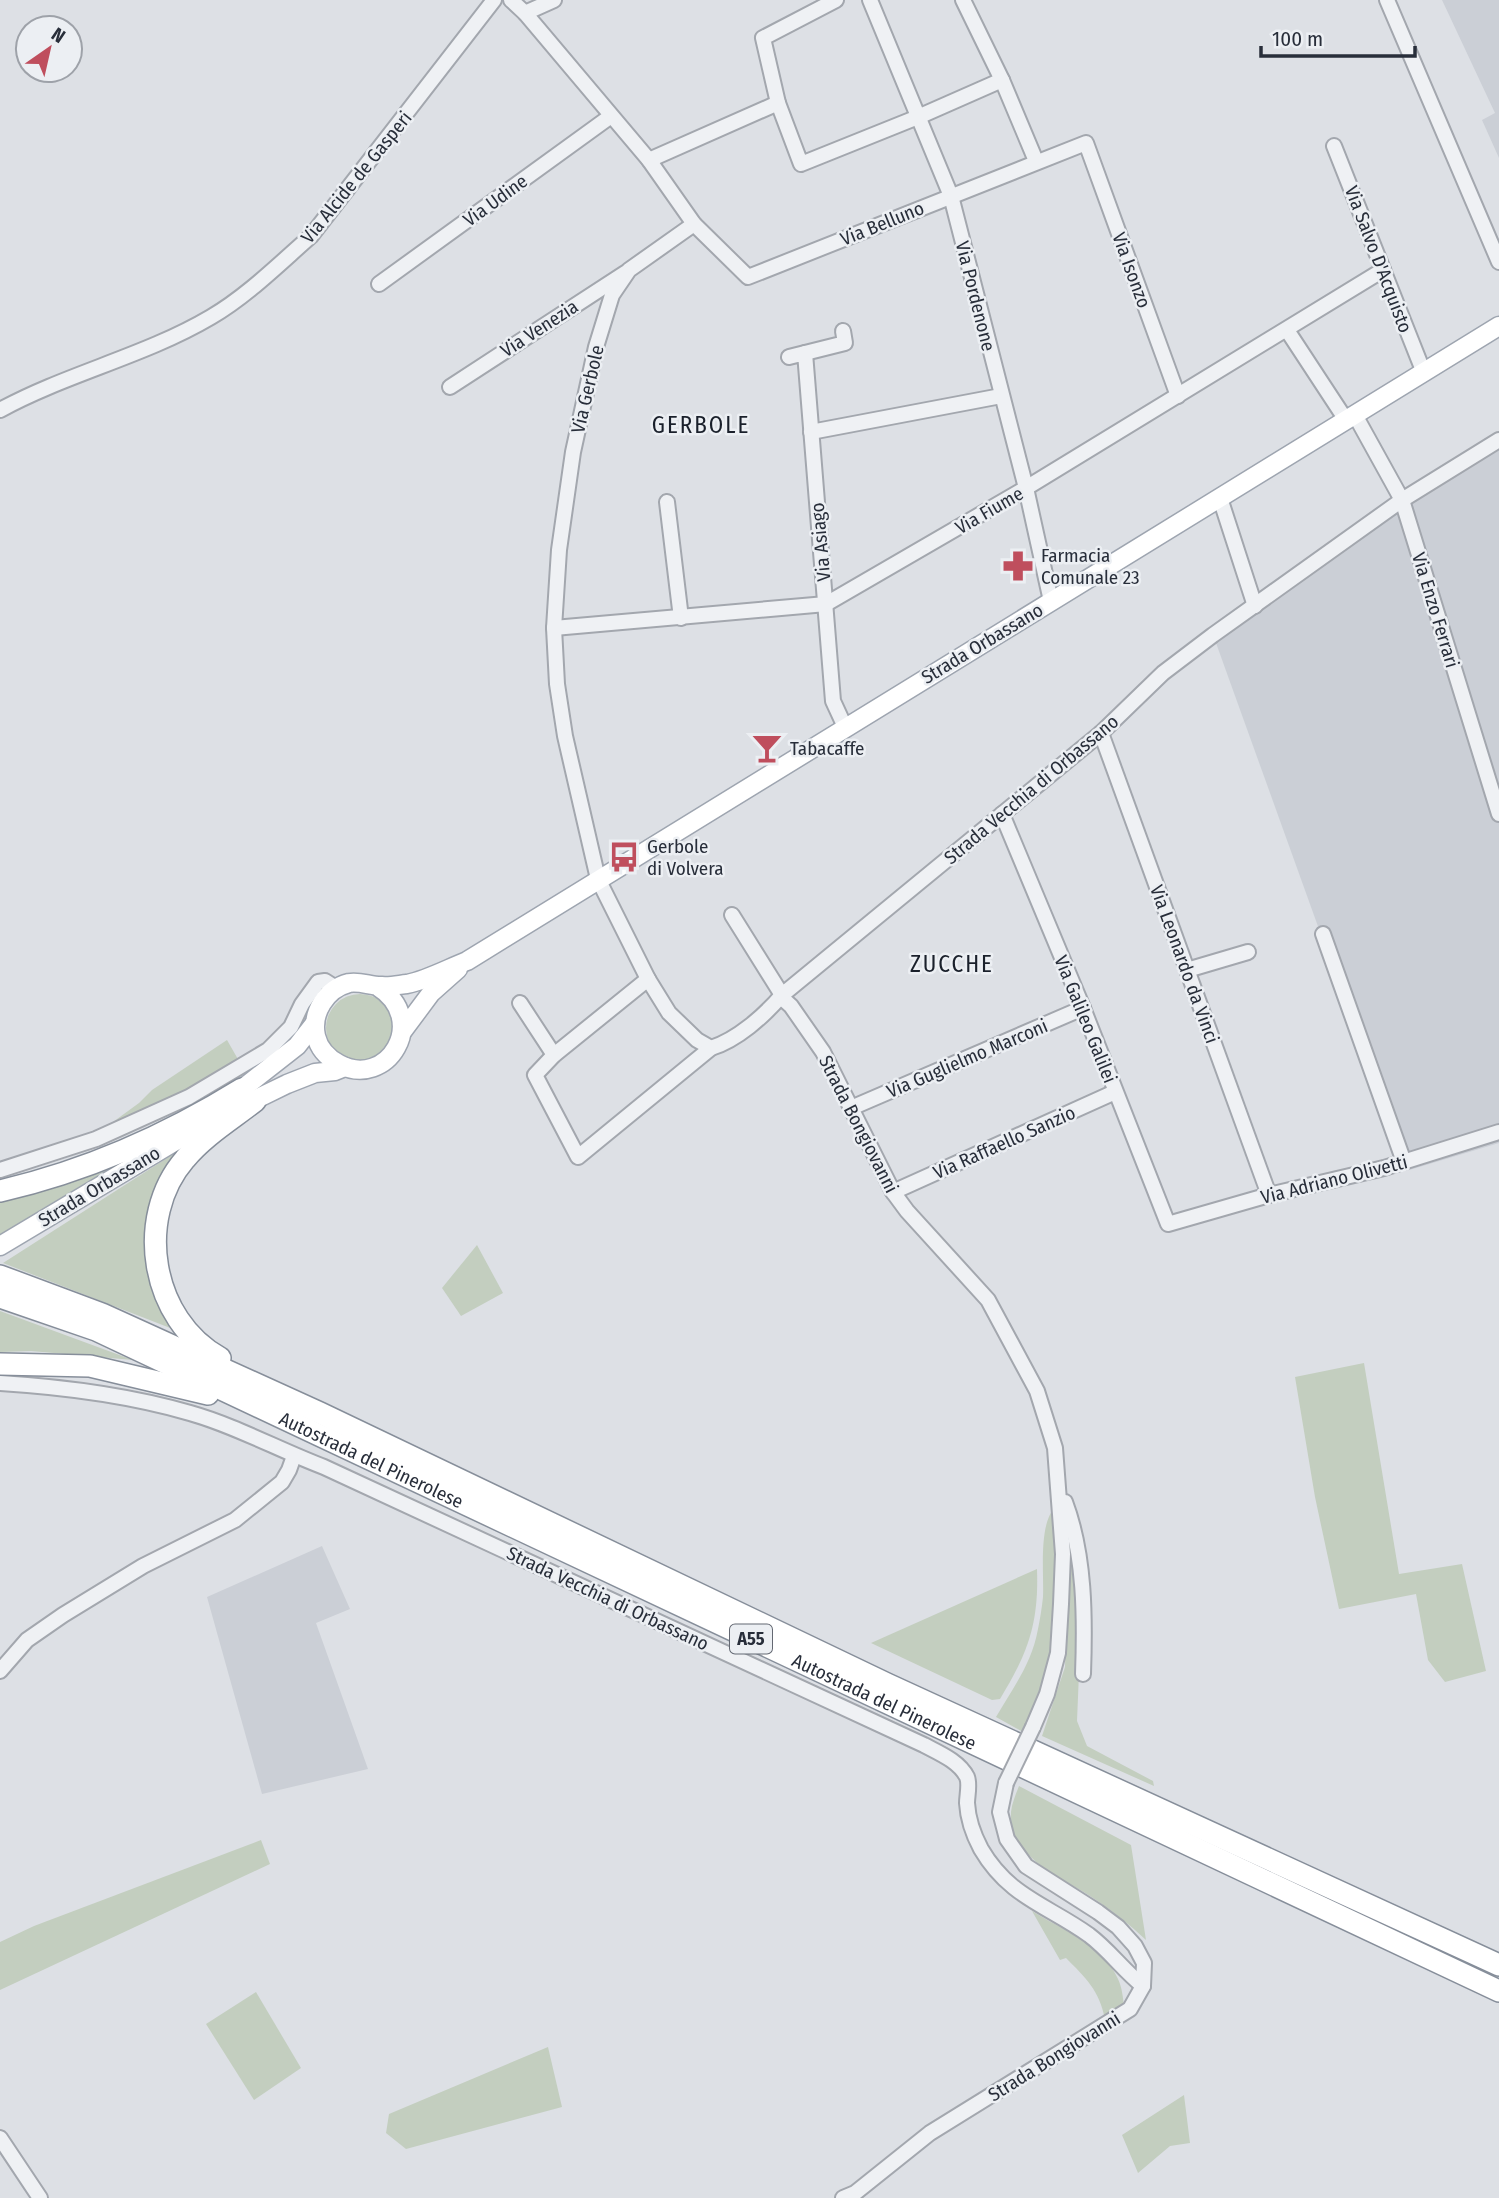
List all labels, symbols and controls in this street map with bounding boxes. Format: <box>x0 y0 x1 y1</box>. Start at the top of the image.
north arrow <box>14 14 84 84</box>
scale bar <box>1261 14 1415 58</box>
text: N <box>47 23 69 48</box>
text: 100 m <box>1272 26 1323 52</box>
street label: Via Alcide de Gasperi <box>296 107 417 248</box>
street label: Via Udine <box>459 169 532 231</box>
street label: Via Salvo D'Acquisto <box>1340 182 1417 336</box>
street label: Via Belluno <box>837 196 927 251</box>
street label: Via Isonzo <box>1107 229 1156 311</box>
street label: Via Pordenone <box>951 239 1000 354</box>
street label: Via Venezia <box>496 295 582 362</box>
street label: Via Gerbole <box>566 343 609 435</box>
district label: GERBOLE <box>652 411 750 439</box>
street label: Via Fiume <box>951 482 1027 539</box>
street label: Via Asiago <box>806 502 835 582</box>
place label: Farmacia Comunale 23 <box>1041 544 1140 589</box>
pharmacy icon: Farmacia Comunale 23 <box>1001 549 1035 583</box>
street label: Via Enzo Ferrari <box>1407 550 1464 671</box>
street label: Strada Orbassano <box>917 598 1047 689</box>
street label: Strada Vecchia di Orbassano <box>940 710 1123 869</box>
bar icon: Tabacaffe <box>750 731 784 765</box>
place label: Tabacaffe <box>790 737 864 760</box>
place label: Gerbole di Volvera <box>647 835 724 880</box>
bus stop icon: Gerbole di Volvera <box>607 840 641 874</box>
street label: Via Leonardo da Vinci <box>1145 882 1224 1047</box>
district label: ZUCCHE <box>910 950 994 978</box>
street label: Via Galileo Galilei <box>1049 952 1122 1086</box>
street label: Via Guglielmo Marconi <box>883 1014 1051 1103</box>
street label: Strada Bongiovanni <box>814 1052 903 1197</box>
street label: Via Raffaello Sanzio <box>930 1101 1079 1184</box>
street label: Strada Orbassano <box>34 1141 164 1232</box>
street label: Via Adriano Olivetti <box>1258 1150 1410 1209</box>
street label: Autostrada del Pinerolese <box>276 1407 467 1513</box>
street label: Strada Vecchia di Orbassano <box>503 1541 713 1655</box>
road number: A55 <box>730 1624 772 1654</box>
street label: Autostrada del Pinerolese <box>788 1649 980 1755</box>
street label: Strada Bongiovanni <box>984 2007 1125 2106</box>

